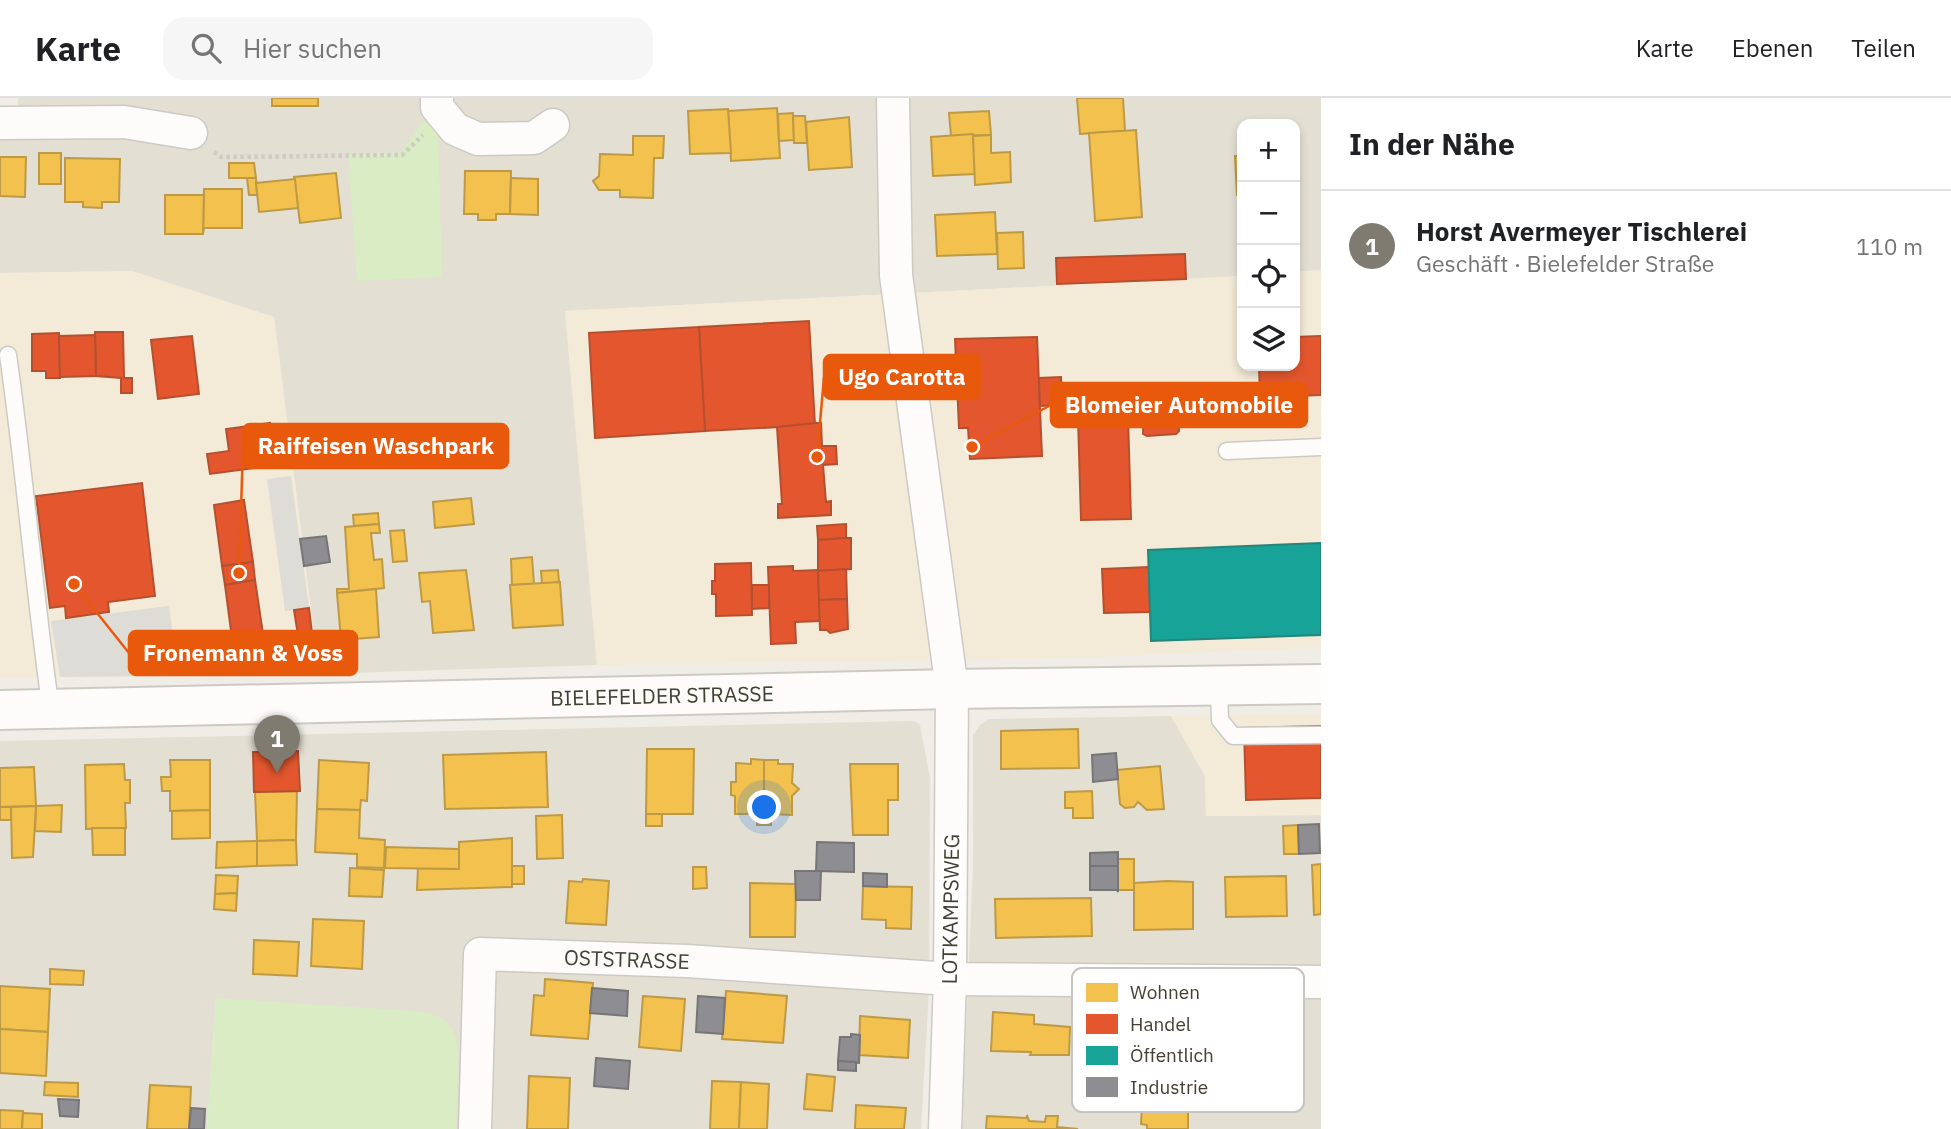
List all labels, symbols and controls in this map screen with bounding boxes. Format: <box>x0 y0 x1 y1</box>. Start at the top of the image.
search box <box>163 17 653 80</box>
text: Karte <box>35 27 121 70</box>
icon: search <box>187 29 225 67</box>
text: Hier suchen <box>243 31 382 65</box>
text: Karte <box>1636 32 1694 64</box>
text: Ebenen <box>1732 32 1813 64</box>
text: Teilen <box>1851 32 1916 64</box>
map controls <box>1237 119 1300 371</box>
button: + <box>1237 119 1300 182</box>
text: In der Nähe <box>1349 124 1515 163</box>
button: − <box>1237 182 1300 245</box>
text: Horst Avermeyer Tischlerei <box>1416 214 1747 248</box>
text: 1 <box>1365 231 1379 261</box>
text: 110 m <box>1856 231 1923 261</box>
button: locate <box>1237 245 1300 308</box>
text: Geschäft · Bielefelder Straße <box>1416 248 1714 278</box>
button: layers <box>1237 308 1300 371</box>
callout: Ugo Carotta <box>824 355 980 399</box>
text: Ugo Carotta <box>838 361 966 391</box>
callout: Blomeier Automobile <box>1051 383 1307 427</box>
text: Blomeier Automobile <box>1065 389 1293 419</box>
callout: Raiffeisen Waschpark <box>243 424 508 468</box>
text: Raiffeisen Waschpark <box>258 430 495 460</box>
callout: Fronemann & Voss <box>129 631 357 675</box>
text: Fronemann & Voss <box>143 637 343 667</box>
street label: BIELEFELDER STRASSE <box>550 679 774 712</box>
pin: 1 <box>254 715 300 773</box>
your location <box>747 790 781 824</box>
street label: LOTKAMPSWEG <box>935 833 965 985</box>
street label: OSTSTRASSE <box>563 943 690 975</box>
legend <box>1072 968 1304 1112</box>
text: Wohnen <box>1130 980 1200 1004</box>
text: Handel <box>1130 1012 1191 1036</box>
text: Öffentlich <box>1130 1043 1214 1067</box>
text: Industrie <box>1130 1075 1208 1099</box>

